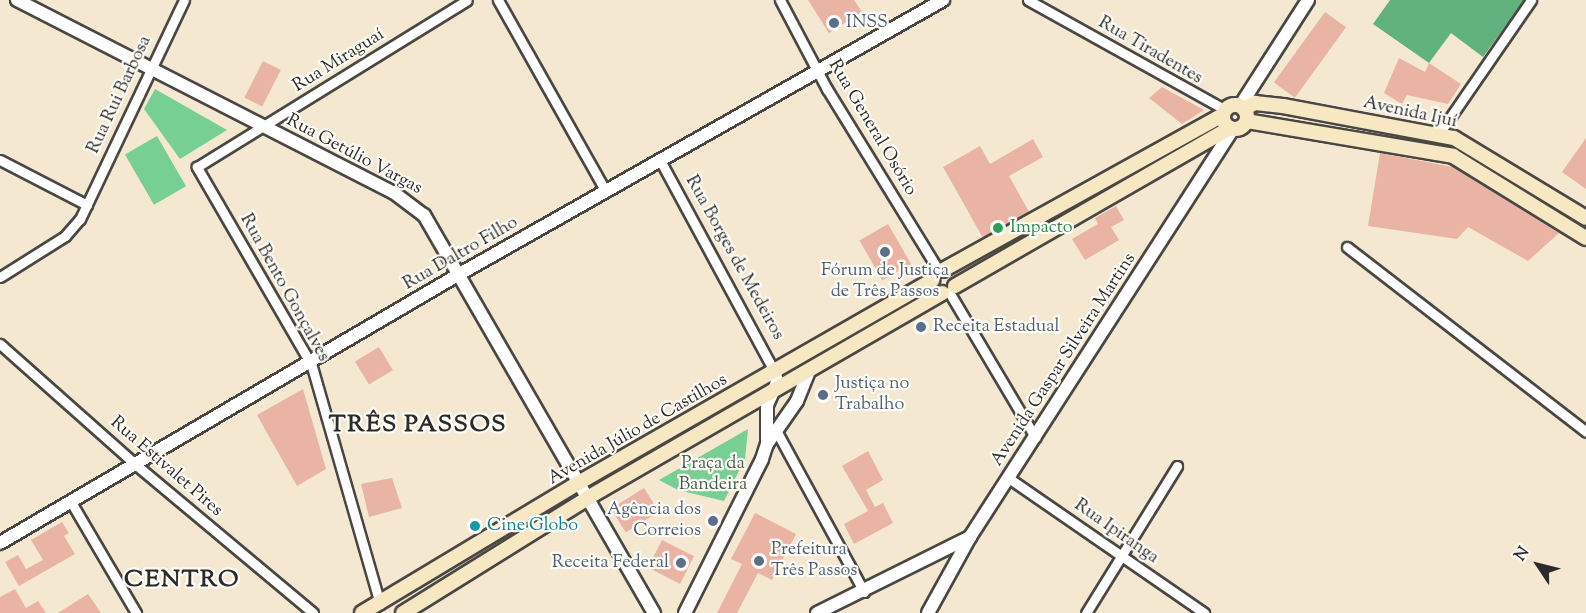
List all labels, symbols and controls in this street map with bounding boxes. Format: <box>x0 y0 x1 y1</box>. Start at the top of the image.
place label: INSS <box>846 12 888 34</box>
street label: Rua Tiradentes <box>1094 12 1206 90</box>
marker: INSS <box>827 16 841 30</box>
street label: Rua Miraguaí <box>289 24 389 98</box>
street label: Rua Rui Barbosa <box>83 33 157 157</box>
street label: Rua General Osório <box>823 56 921 200</box>
street label: Avenida Ijuí <box>1361 93 1459 133</box>
street label: Rua Getúlio Vargas <box>282 110 426 200</box>
street label: Rua Borges de Medeiros <box>680 172 788 344</box>
street label: Rua Bento Gonçalves <box>234 210 334 366</box>
street label: Rua Daltro Filho <box>400 212 522 296</box>
place label: Impacto <box>1010 217 1073 239</box>
marker: Impacto <box>991 221 1005 235</box>
marker: Fórum de Justiça de Três Passos <box>878 245 892 259</box>
street label: Avenida Gaspar Silveira Martins <box>987 249 1141 471</box>
place label: Fórum de Justiça de Três Passos <box>821 261 949 304</box>
place label: Receita Estadual <box>933 316 1059 338</box>
marker: Receita Estadual <box>914 320 928 334</box>
street label: Avenida Júlio de Castilhos <box>544 370 732 490</box>
place label: Justiça no Trabalho <box>835 374 909 416</box>
marker: Justiça no Trabalho <box>816 388 830 402</box>
street label: Rua Estivalet Pires <box>105 412 227 522</box>
district label: TRÊS PASSOS <box>329 412 507 440</box>
park label: Praça da Bandeira <box>679 454 747 496</box>
street label: Rua Ipiranga <box>1070 495 1162 569</box>
place label: Agência dos Correios <box>607 500 701 542</box>
marker: Agência dos Correios <box>706 514 720 528</box>
place label: Cine Globo <box>487 515 578 537</box>
marker: Cine Globo <box>468 519 482 533</box>
north arrow <box>1508 535 1568 595</box>
place label: Prefeitura Três Passos <box>771 540 857 582</box>
text: N <box>1510 543 1536 566</box>
place label: Receita Federal <box>552 552 669 574</box>
marker: Prefeitura Três Passos <box>752 554 766 568</box>
marker: Receita Federal <box>674 556 688 570</box>
district label: CENTRO <box>124 567 240 595</box>

